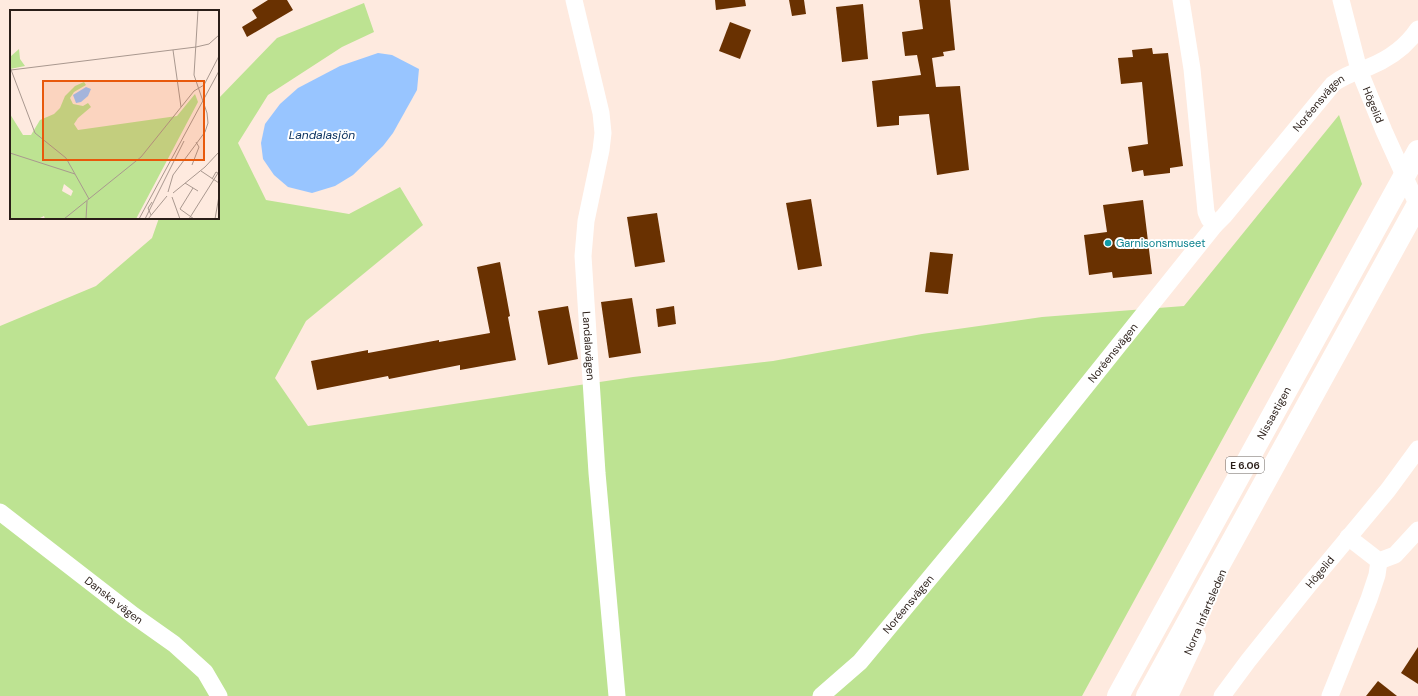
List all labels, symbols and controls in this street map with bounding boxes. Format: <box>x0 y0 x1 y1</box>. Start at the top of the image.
inset map <box>10 10 219 219</box>
street label: Noréensvägen <box>1290 71 1347 135</box>
street label: Högelid <box>1360 85 1387 125</box>
water label: Landalasjön <box>289 127 355 143</box>
place label: Garnisonsmuseet <box>1116 236 1205 250</box>
marker: Garnisonsmuseet <box>1103 238 1113 248</box>
street label: Landalavägen <box>580 311 598 381</box>
street label: Noréensvägen <box>1085 320 1141 385</box>
street label: Nissastigen <box>1254 384 1294 442</box>
road number: E 6.06 <box>1226 457 1264 473</box>
street label: Högelid <box>1302 553 1337 591</box>
street label: Norra Infartsleden <box>1181 567 1229 657</box>
street label: Noréensvägen <box>880 572 936 636</box>
street label: Danska vägen <box>82 573 146 627</box>

